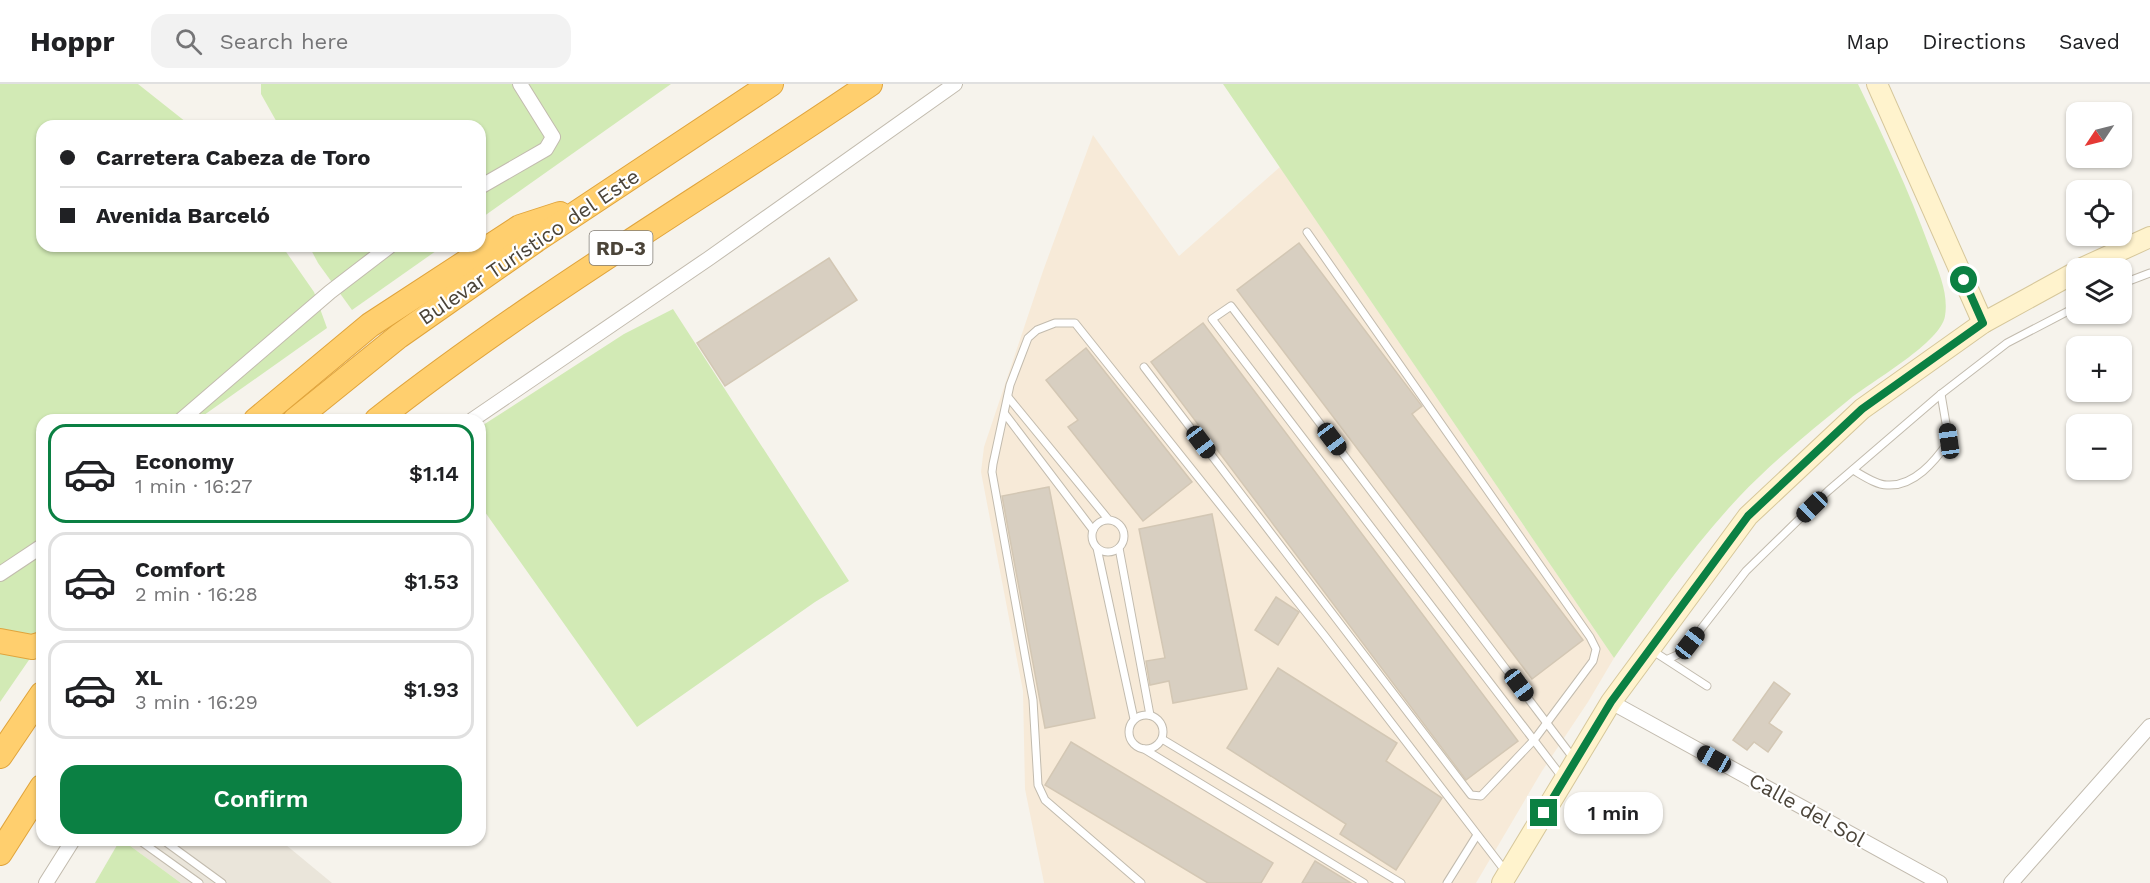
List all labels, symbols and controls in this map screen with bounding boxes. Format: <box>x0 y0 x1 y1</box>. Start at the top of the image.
search box <box>151 14 571 68</box>
text: Hoppr <box>30 25 115 58</box>
icon: search <box>172 25 205 58</box>
text: Search here <box>220 29 349 54</box>
text: Map <box>1846 29 1889 54</box>
text: Directions <box>1922 29 2026 54</box>
text: Saved <box>2059 29 2120 54</box>
north arrow <box>2066 102 2132 168</box>
map controls <box>2066 102 2132 480</box>
text: Carretera Cabeza de Toro <box>96 145 371 170</box>
street label: Bulevar Turístico del Este <box>414 163 644 330</box>
button: locate <box>2066 180 2132 246</box>
text: Avenida Barceló <box>96 203 270 228</box>
road number: RD-3 <box>590 231 652 265</box>
button: layers <box>2066 258 2132 324</box>
route start <box>1950 266 1977 293</box>
button: + <box>2066 336 2132 402</box>
button: − <box>2066 414 2132 480</box>
car <box>1314 419 1350 459</box>
car <box>1183 422 1219 462</box>
car <box>1938 422 1960 460</box>
icon: car <box>63 447 117 501</box>
text: Economy <box>135 449 234 474</box>
text: $1.14 <box>409 461 459 486</box>
text: 1 min · 16:27 <box>135 474 253 498</box>
car <box>1793 488 1831 526</box>
icon: car <box>63 555 117 609</box>
text: Comfort <box>135 557 225 582</box>
text: $1.53 <box>404 569 459 594</box>
text: 2 min · 16:28 <box>135 582 258 606</box>
car <box>1672 623 1708 663</box>
icon: car <box>63 663 117 717</box>
text: XL <box>135 665 163 690</box>
car <box>1501 665 1537 705</box>
text: $1.93 <box>403 677 459 702</box>
text: 3 min · 16:29 <box>135 690 258 714</box>
car <box>1694 742 1734 776</box>
button: Confirm <box>60 765 462 834</box>
street label: Calle del Sol <box>1745 767 1870 852</box>
callout: 1 min <box>1565 792 1664 834</box>
route end <box>1530 799 1557 826</box>
text: 1 min <box>1588 801 1639 825</box>

